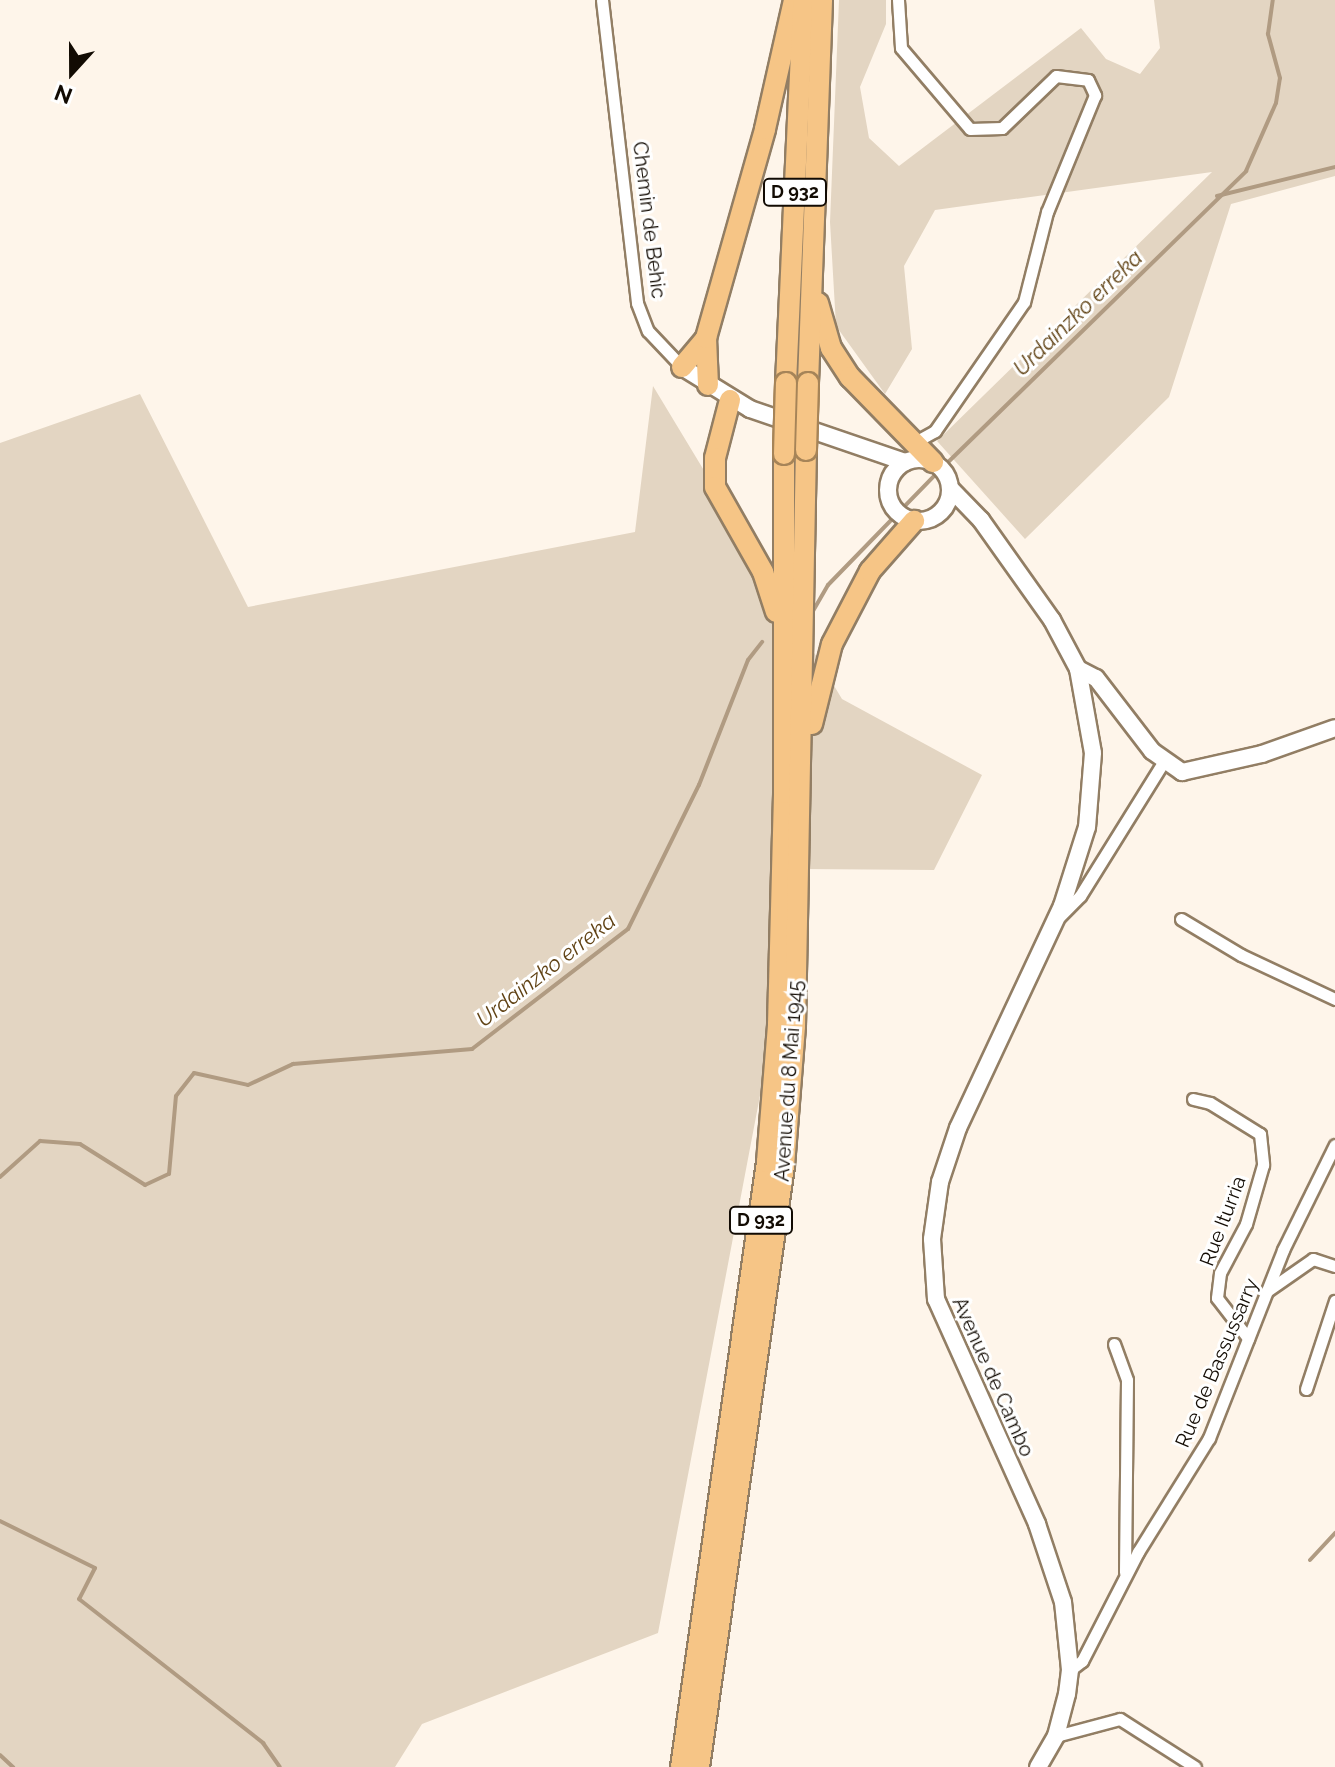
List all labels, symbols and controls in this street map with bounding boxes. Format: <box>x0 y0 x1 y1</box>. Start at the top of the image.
north arrow <box>32 32 112 112</box>
text: N <box>51 79 76 110</box>
street label: Chemin de Behic <box>627 140 671 300</box>
road number: D 932 <box>761 178 829 206</box>
water label: Urdainzko erreka <box>1008 245 1148 381</box>
water label: Urdainzko erreka <box>471 907 621 1033</box>
street label: Avenue du 8 Mai 1945 <box>770 980 808 1182</box>
street label: Rue Iturria <box>1195 1173 1251 1269</box>
road number: D 932 <box>727 1206 795 1234</box>
street label: Rue de Bassussarry <box>1171 1275 1263 1451</box>
street label: Avenue de Cambo <box>947 1294 1039 1460</box>

